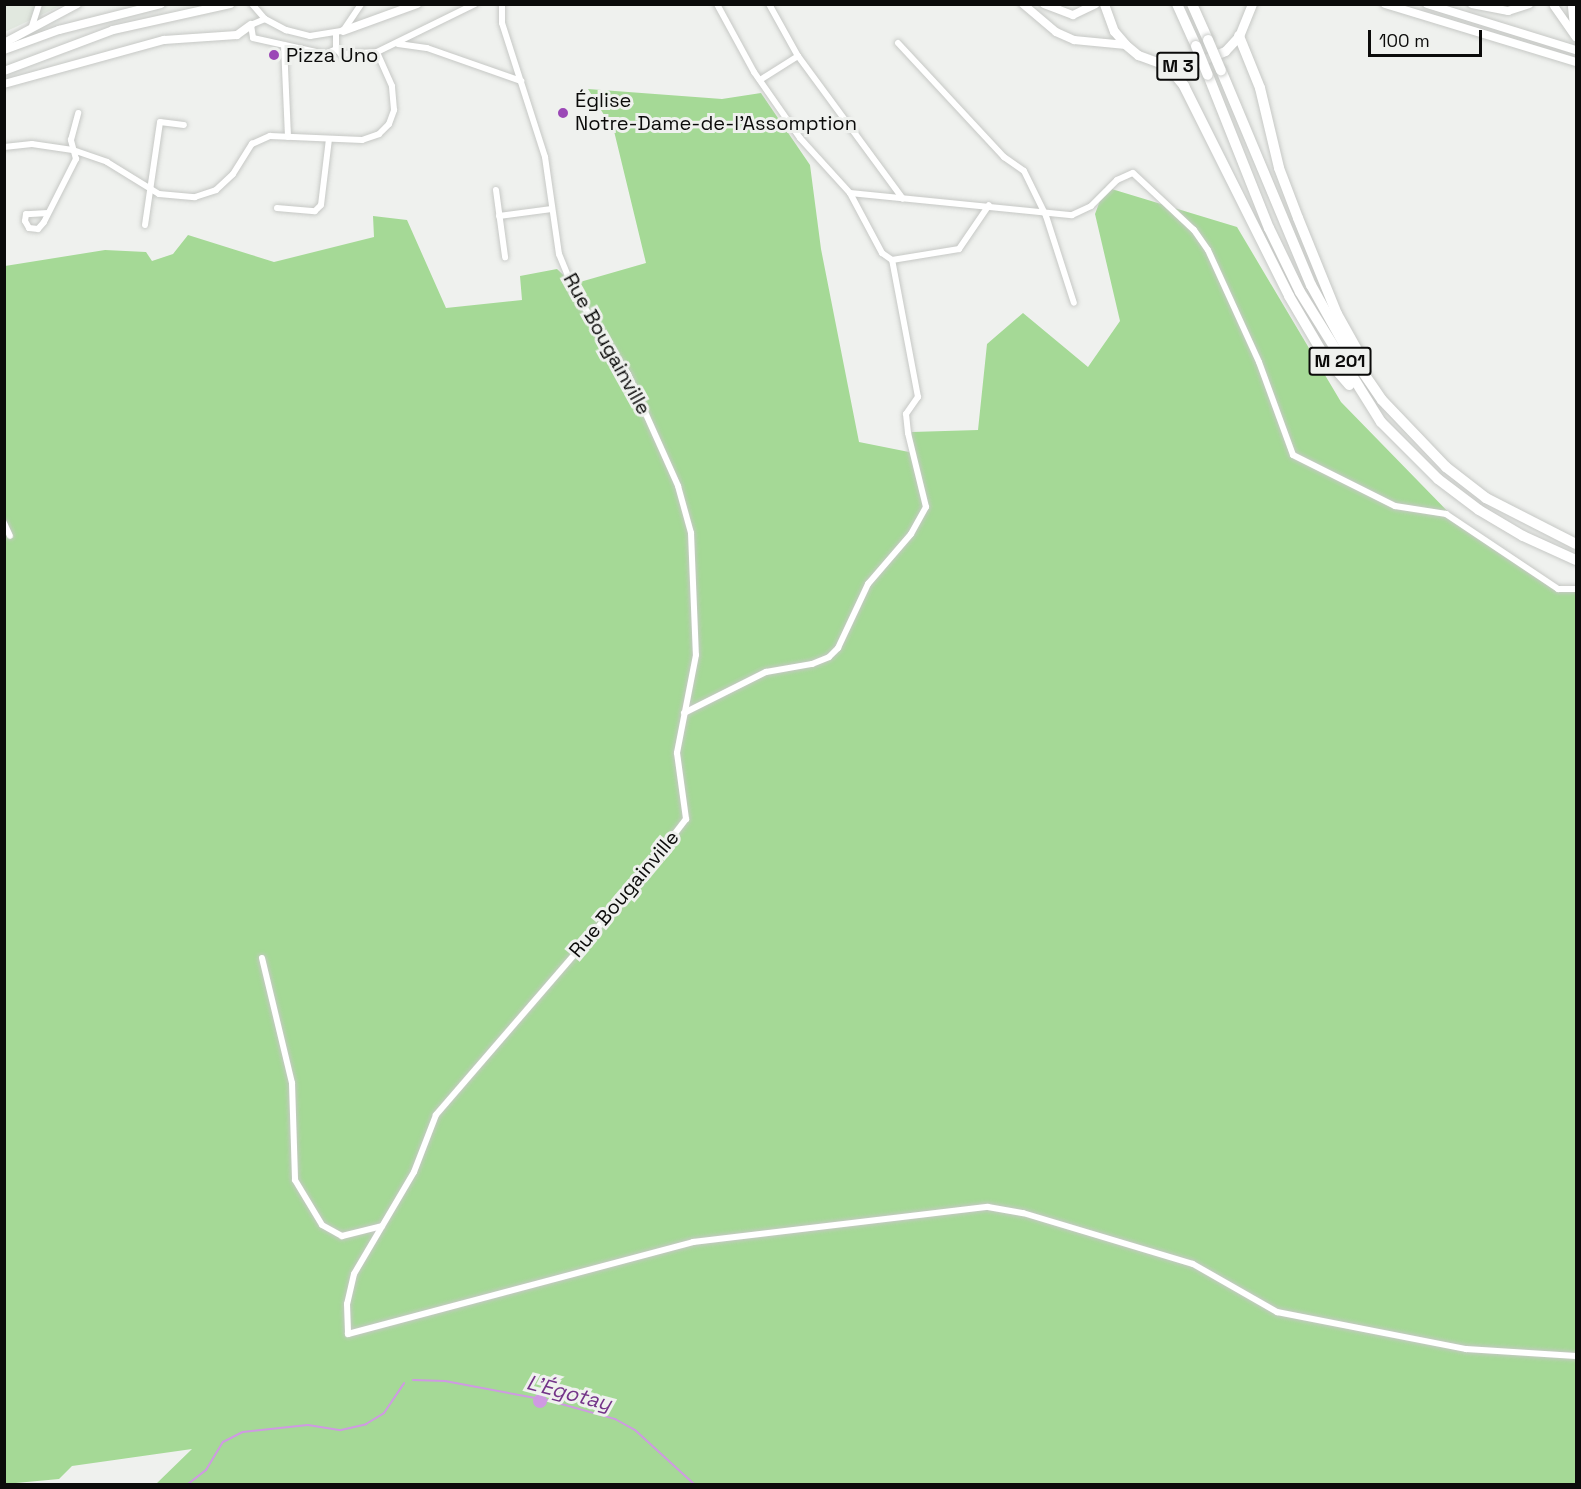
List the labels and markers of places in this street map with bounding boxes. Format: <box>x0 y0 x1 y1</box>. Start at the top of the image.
place label: Pizza Uno <box>286 43 378 67</box>
marker: Pizza Uno <box>267 48 281 62</box>
place label: Église Notre-Dame-de-l'Assomption <box>575 89 857 136</box>
marker: Église Notre-Dame-de-l'Assomption <box>556 106 570 120</box>

